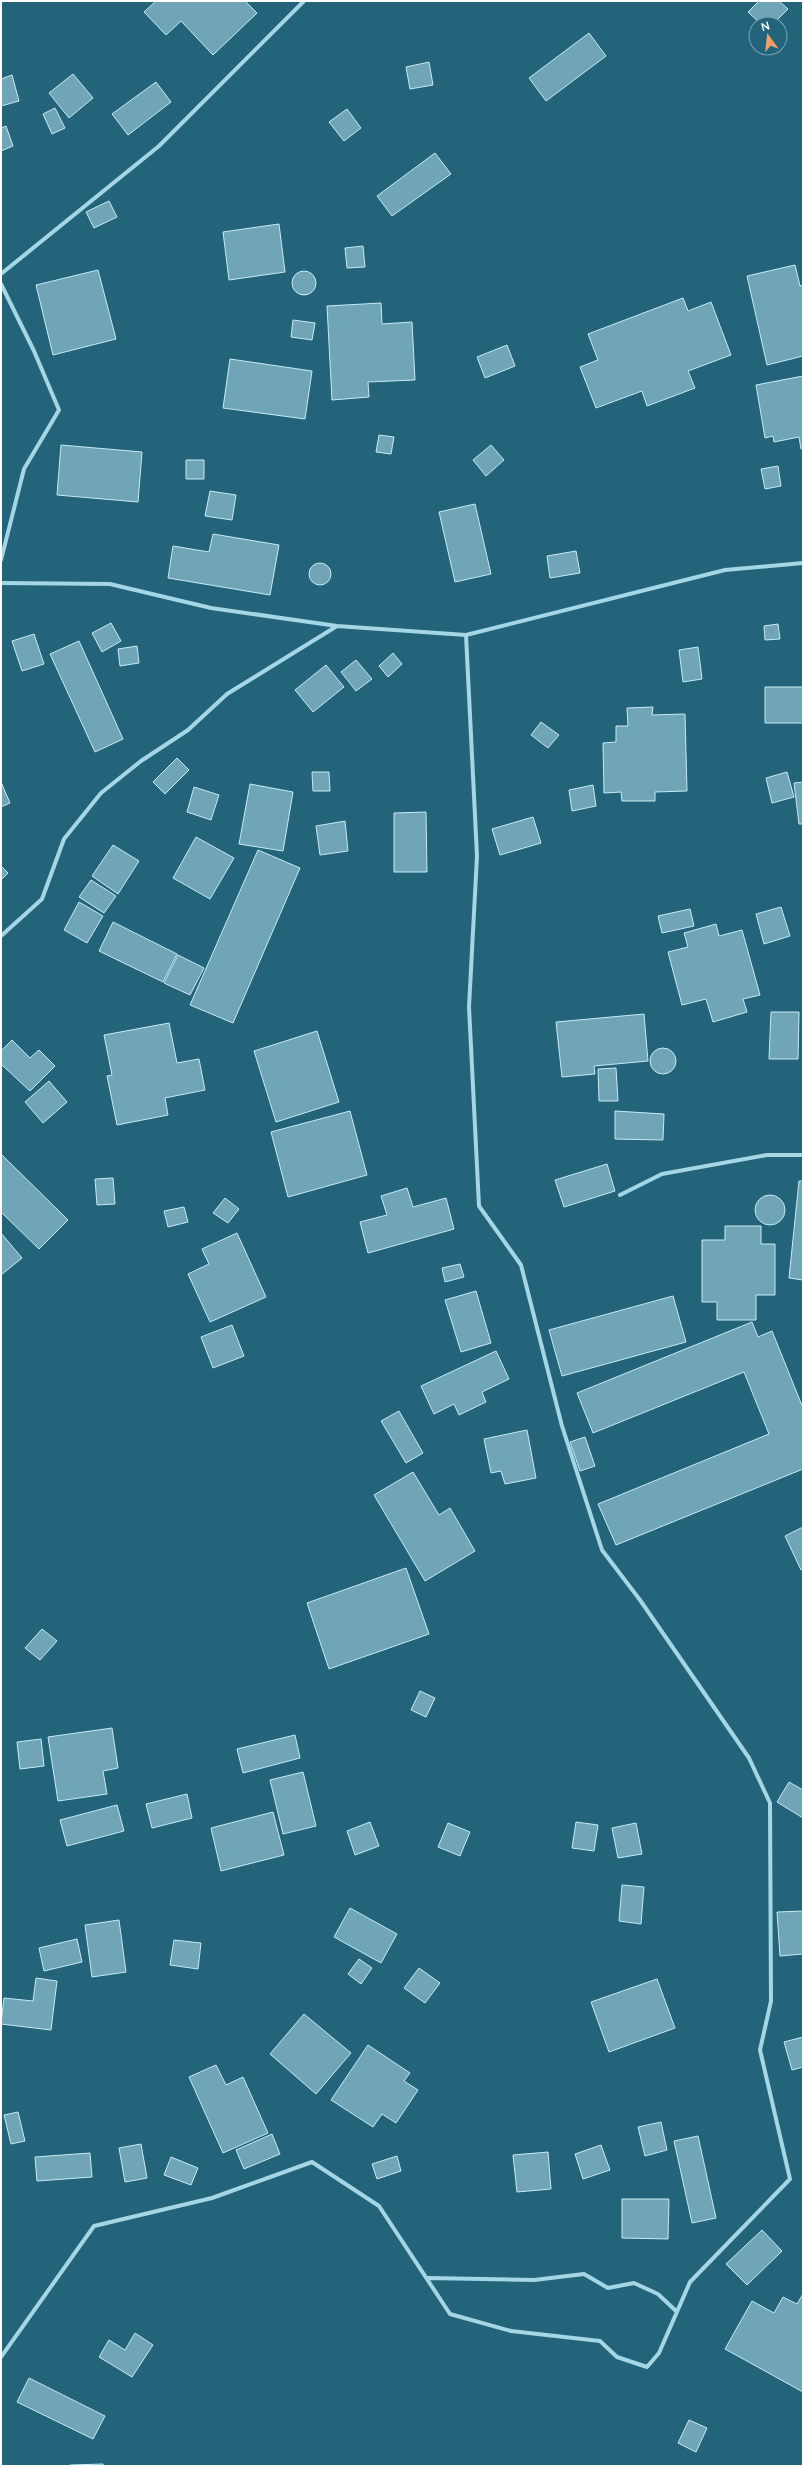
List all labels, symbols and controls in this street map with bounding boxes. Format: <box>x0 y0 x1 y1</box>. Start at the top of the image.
north arrow <box>748 16 788 56</box>
text: N <box>760 18 771 33</box>

